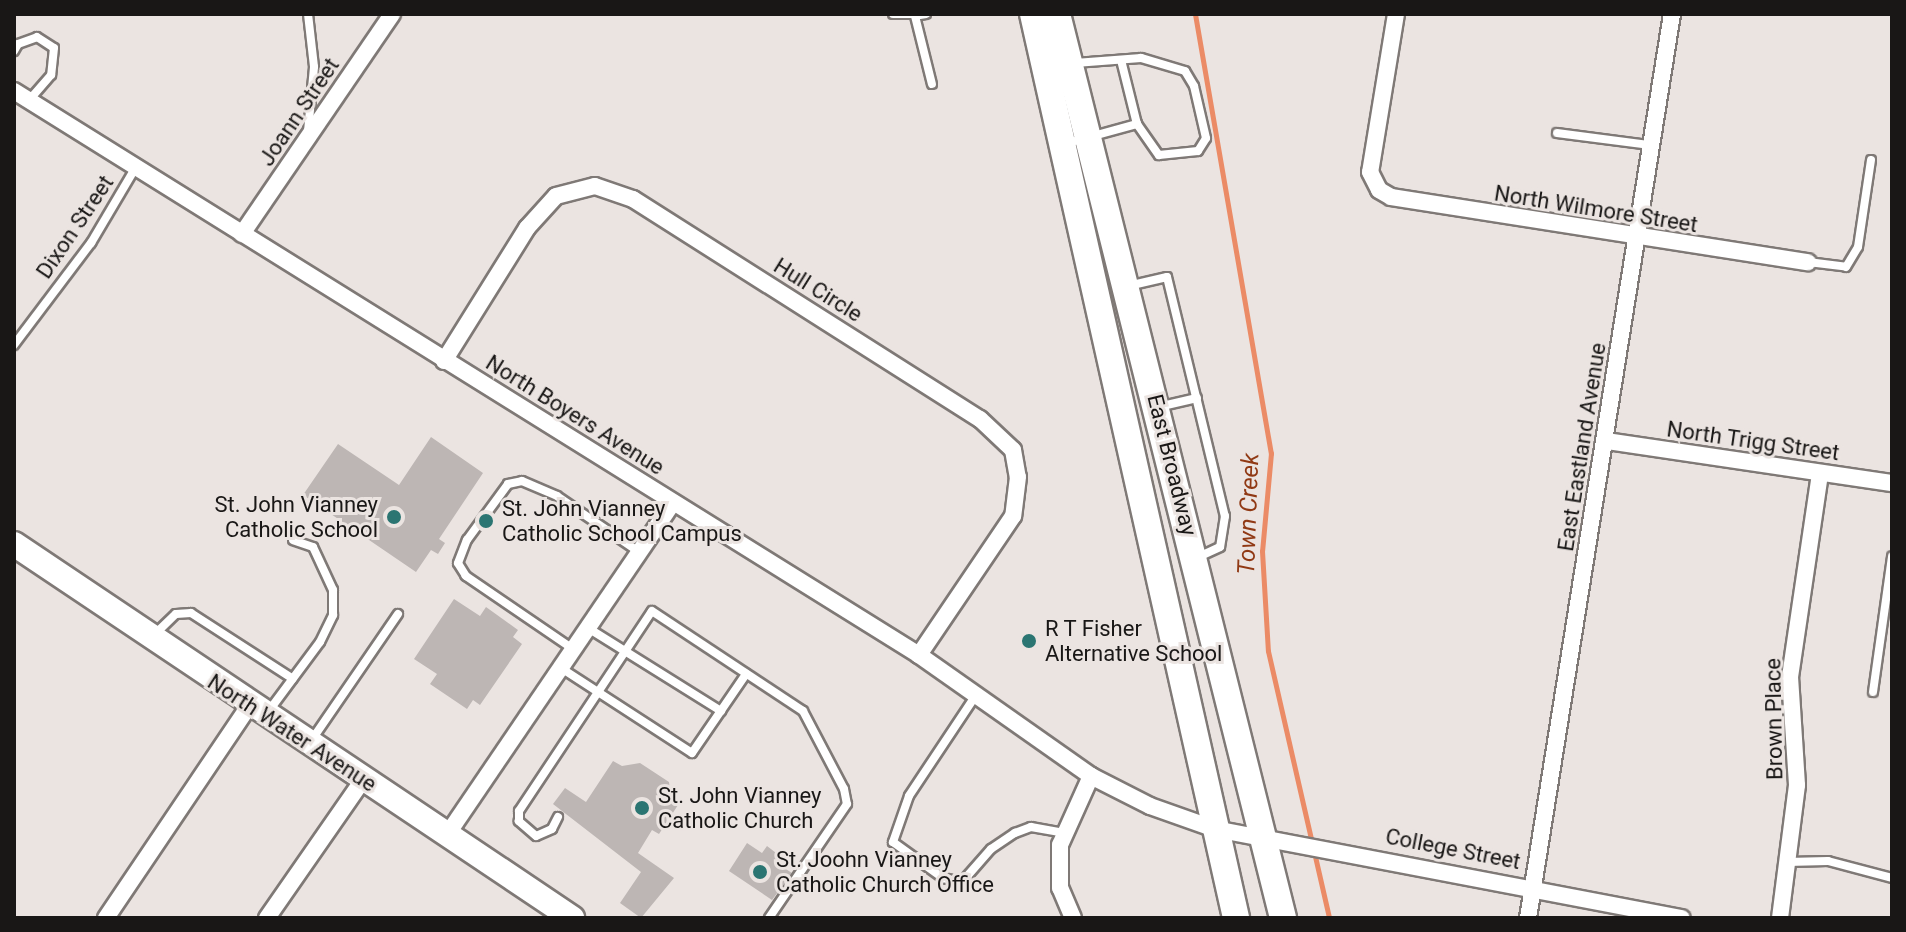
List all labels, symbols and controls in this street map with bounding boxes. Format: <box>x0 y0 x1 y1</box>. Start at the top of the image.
street label: Joann Street <box>253 53 345 171</box>
street label: Dixon Street <box>31 170 119 284</box>
street label: North Wilmore Street <box>1492 180 1700 238</box>
street label: Hull Circle <box>769 252 867 328</box>
street label: East Eastland Avenue <box>1552 341 1612 553</box>
street label: North Boyers Avenue <box>481 349 669 481</box>
street label: East Broadway <box>1142 391 1202 539</box>
street label: North Trigg Street <box>1665 416 1841 466</box>
water label: Town Creek <box>1232 453 1266 575</box>
place label: St. John Vianney Catholic School <box>215 491 378 542</box>
place label: St. John Vianney Catholic School Campus <box>502 495 742 546</box>
marker: St. John Vianney Catholic School <box>385 508 403 526</box>
marker: St. John Vianney Catholic School Campus <box>477 512 495 530</box>
place label: R T Fisher Alternative School <box>1045 615 1222 666</box>
marker: R T Fisher Alternative School <box>1020 632 1038 650</box>
street label: Brown Place <box>1760 658 1788 780</box>
street label: North Water Avenue <box>203 669 381 797</box>
place label: St. John Vianney Catholic Church <box>658 782 821 834</box>
marker: St. John Vianney Catholic Church <box>633 799 651 817</box>
street label: College Street <box>1383 823 1523 875</box>
place label: St. Joohn Vianney Catholic Church Office <box>776 846 994 898</box>
marker: St. Joohn Vianney Catholic Church Office <box>751 863 769 881</box>

